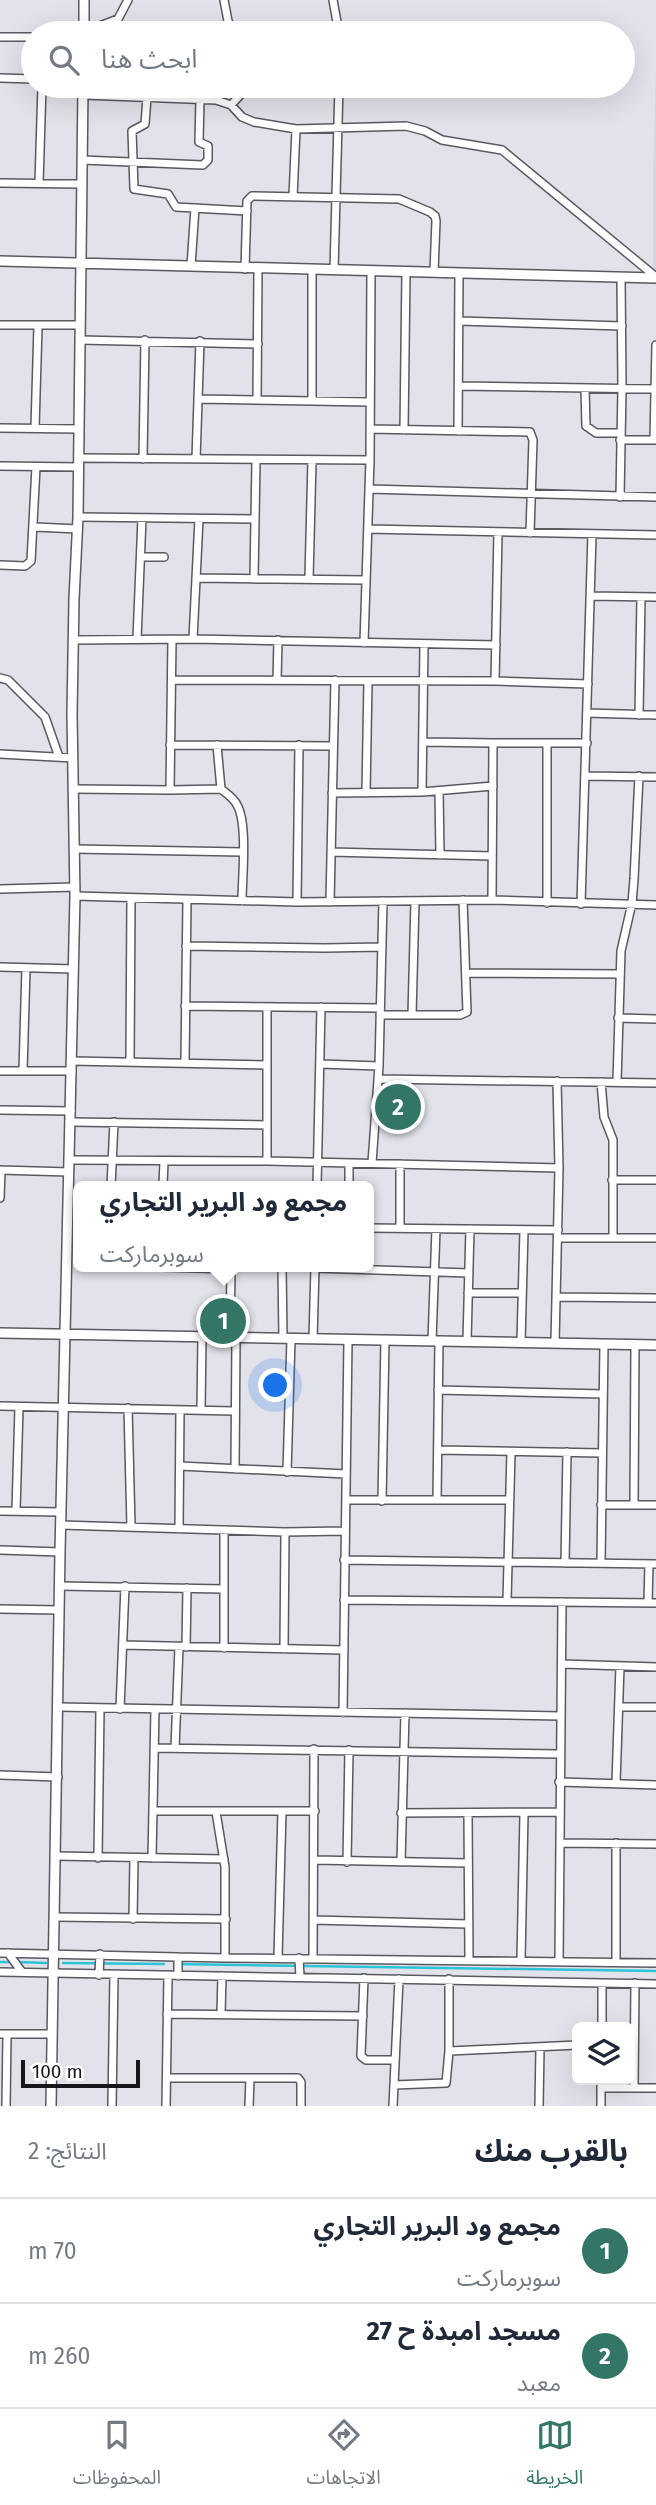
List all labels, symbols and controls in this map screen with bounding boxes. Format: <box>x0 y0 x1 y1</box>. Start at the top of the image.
search box <box>21 21 635 98</box>
icon: search <box>45 41 83 79</box>
text: ابحث هنا <box>101 44 197 75</box>
pin: 2 <box>375 1081 421 1133</box>
popup <box>73 1181 374 1272</box>
text: مجمع ود البرير التجاري <box>100 1187 347 1218</box>
text: سوبرماركت <box>100 1240 204 1268</box>
pin: 1 <box>200 1295 246 1347</box>
your location <box>258 1368 292 1402</box>
map controls <box>572 2022 635 2085</box>
button: layers <box>572 2022 635 2085</box>
scale bar <box>21 2057 140 2089</box>
text: 100 m <box>32 2060 83 2083</box>
text: بالقرب منك <box>475 2133 628 2169</box>
text: النتائج: 2 <box>28 2137 107 2165</box>
text: مجمع ود البرير التجاري <box>313 2211 561 2242</box>
text: 70 m <box>28 2237 77 2265</box>
text: 1 <box>600 2237 610 2265</box>
text: سوبرماركت <box>457 2264 561 2292</box>
text: مسجد امبدة ح 27 <box>367 2316 561 2347</box>
text: 260 m <box>28 2342 90 2370</box>
text: 2 <box>599 2342 611 2370</box>
text: معبد <box>517 2369 561 2397</box>
tab: المحفوظات <box>73 2416 161 2498</box>
tab: الاتجاهات <box>307 2416 381 2498</box>
tab: الخريطة <box>526 2416 583 2498</box>

